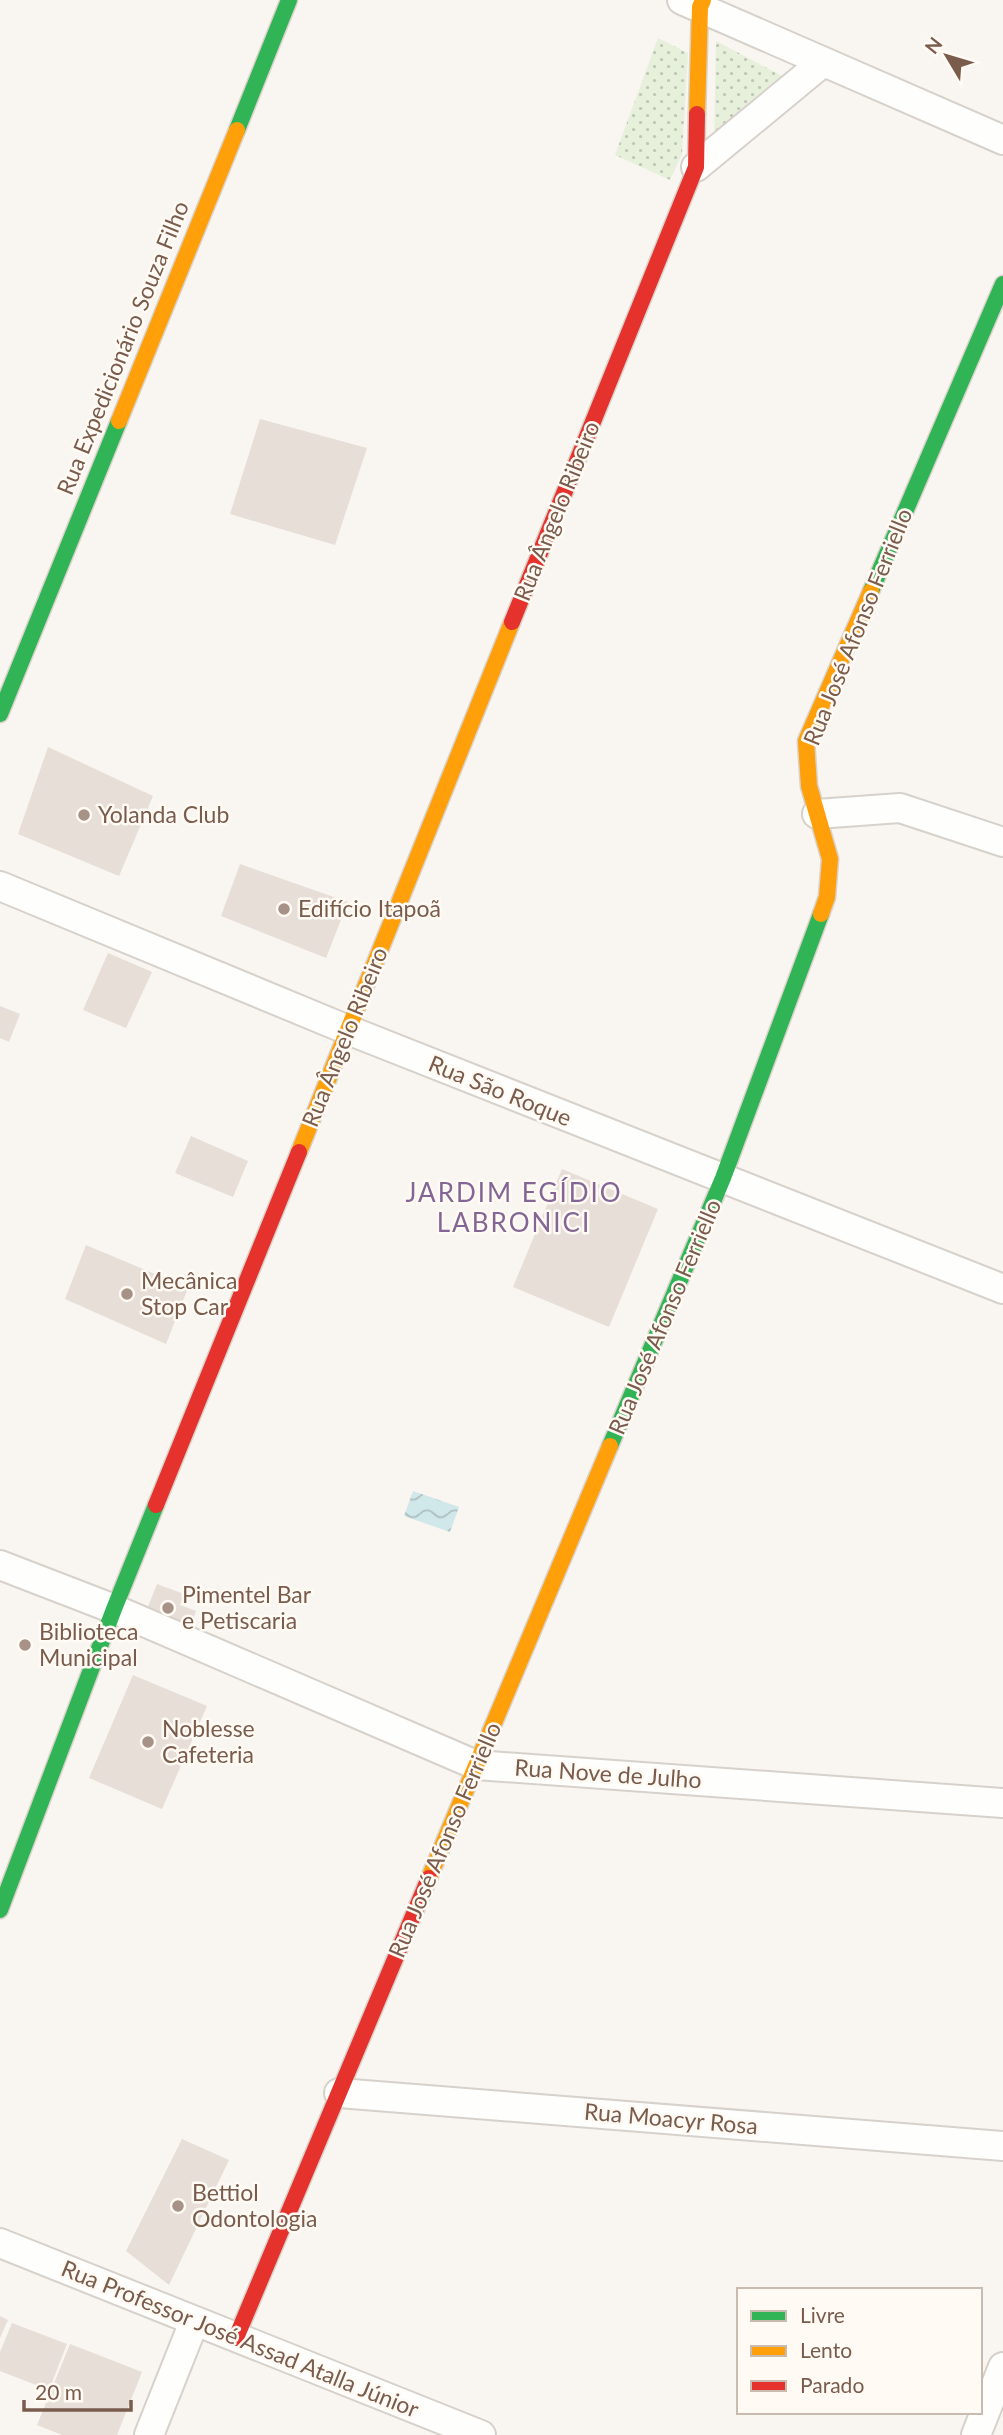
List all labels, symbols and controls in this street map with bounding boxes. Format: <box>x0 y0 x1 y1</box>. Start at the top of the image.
north arrow <box>912 21 982 91</box>
text: N <box>920 32 947 58</box>
street label: Rua Expedicionário Souza Filho <box>50 197 194 499</box>
street label: Rua Ângelo Ribeiro <box>507 417 605 605</box>
street label: Rua José Afonso Ferriello <box>797 504 917 749</box>
place label: Yolanda Club <box>98 800 229 828</box>
marker: Yolanda Club <box>76 807 92 823</box>
place label: Edifício Itapoã <box>298 894 441 922</box>
marker: Edifício Itapoã <box>276 901 292 917</box>
street label: Rua Ângelo Ribeiro <box>295 943 393 1131</box>
street label: Rua São Roque <box>425 1049 576 1131</box>
district label: JARDIM EGÍDIO LABRONICI <box>405 1176 623 1238</box>
street label: Rua José Afonso Ferriello <box>602 1195 726 1439</box>
place label: Mecânica Stop Car <box>141 1266 237 1320</box>
marker: Mecânica Stop Car <box>119 1286 135 1302</box>
place label: Pimentel Bar e Petiscaria <box>182 1580 312 1634</box>
marker: Pimentel Bar e Petiscaria <box>160 1600 176 1616</box>
place label: Biblioteca Municipal <box>39 1617 139 1671</box>
marker: Biblioteca Municipal <box>17 1637 33 1653</box>
place label: Noblesse Cafeteria <box>162 1714 255 1768</box>
street label: Rua José Afonso Ferriello <box>382 1718 506 1962</box>
marker: Noblesse Cafeteria <box>140 1734 156 1750</box>
street label: Rua Nove de Julho <box>514 1753 702 1794</box>
street label: Rua Moacyr Rosa <box>583 2096 759 2140</box>
place label: Bettiol Odontologia <box>192 2178 317 2232</box>
marker: Bettiol Odontologia <box>170 2198 186 2214</box>
street label: Rua Professor José Assad Atalla Júnior <box>58 2253 424 2423</box>
legend <box>737 2288 982 2414</box>
text: Livre <box>800 2302 845 2327</box>
text: Lento <box>800 2337 852 2362</box>
scale bar <box>24 2368 131 2412</box>
text: Parado <box>800 2372 864 2397</box>
text: 20 m <box>35 2379 82 2404</box>

